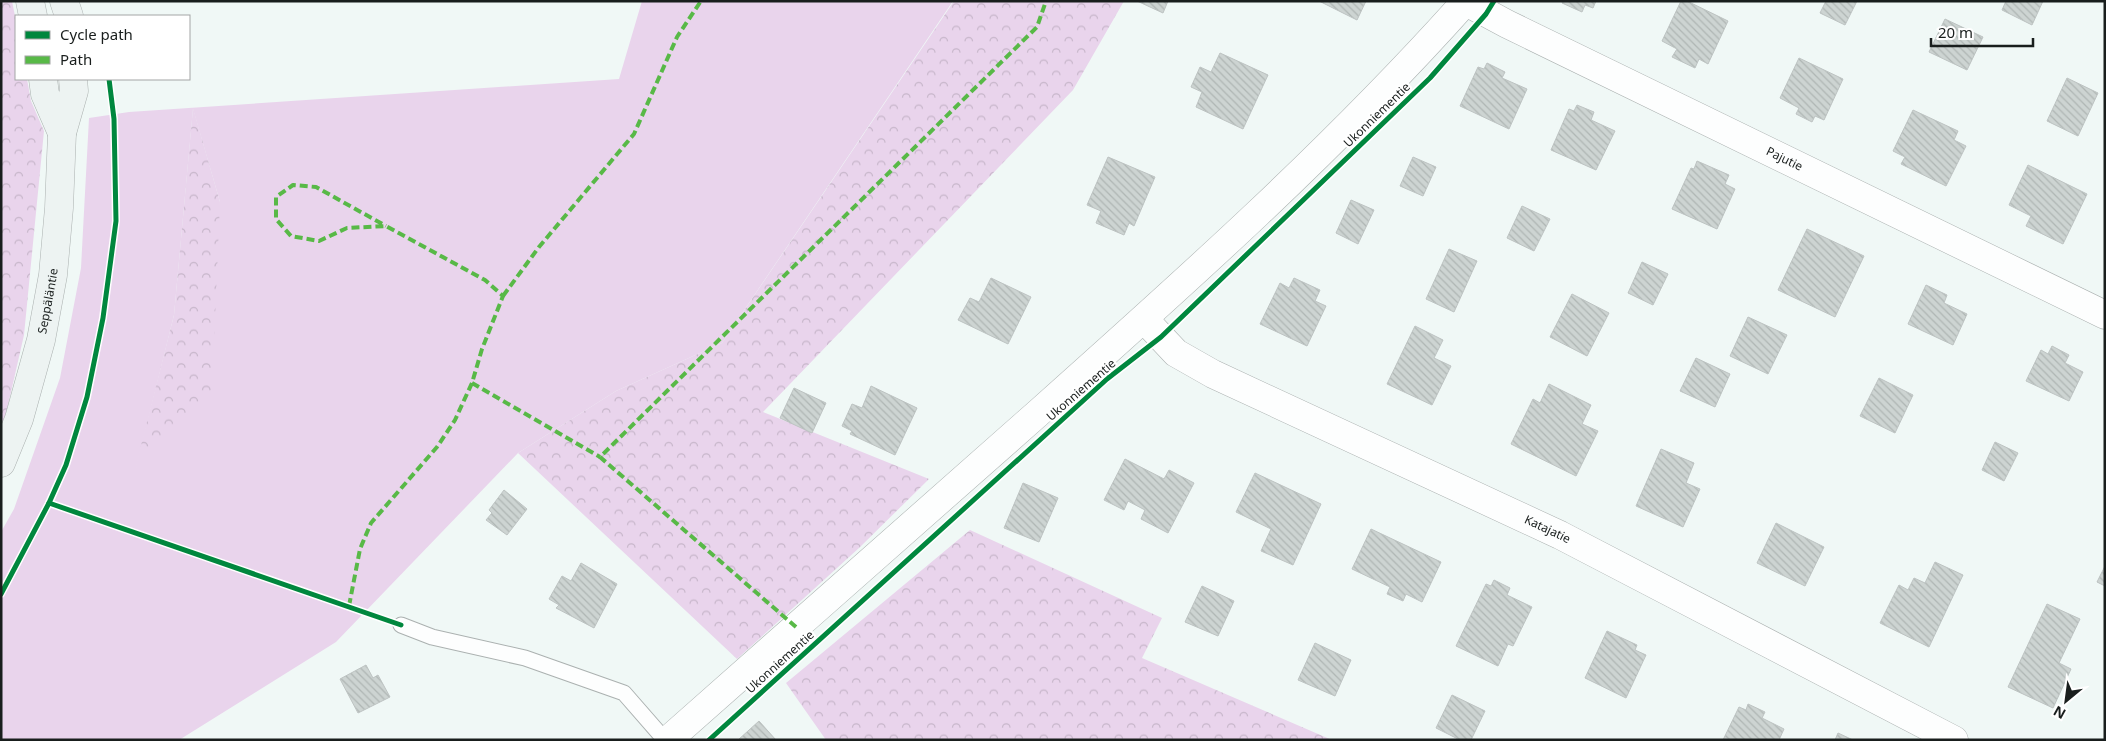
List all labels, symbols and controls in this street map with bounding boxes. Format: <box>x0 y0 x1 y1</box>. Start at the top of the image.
legend <box>15 15 190 80</box>
scale bar <box>1931 15 2034 47</box>
text: 20 m <box>1938 22 1973 42</box>
text: Cycle path <box>60 24 133 44</box>
text: Path <box>60 49 92 69</box>
street label: Ukonniementie <box>1340 78 1414 151</box>
street label: Pajutie <box>1763 142 1806 175</box>
street label: Seppäläntie <box>33 267 62 335</box>
street label: Ukonniementie <box>1042 355 1119 424</box>
street label: Katajatie <box>1522 511 1574 547</box>
street label: Ukonniementie <box>742 626 818 697</box>
north arrow <box>2041 676 2091 726</box>
text: N <box>2050 702 2069 724</box>

